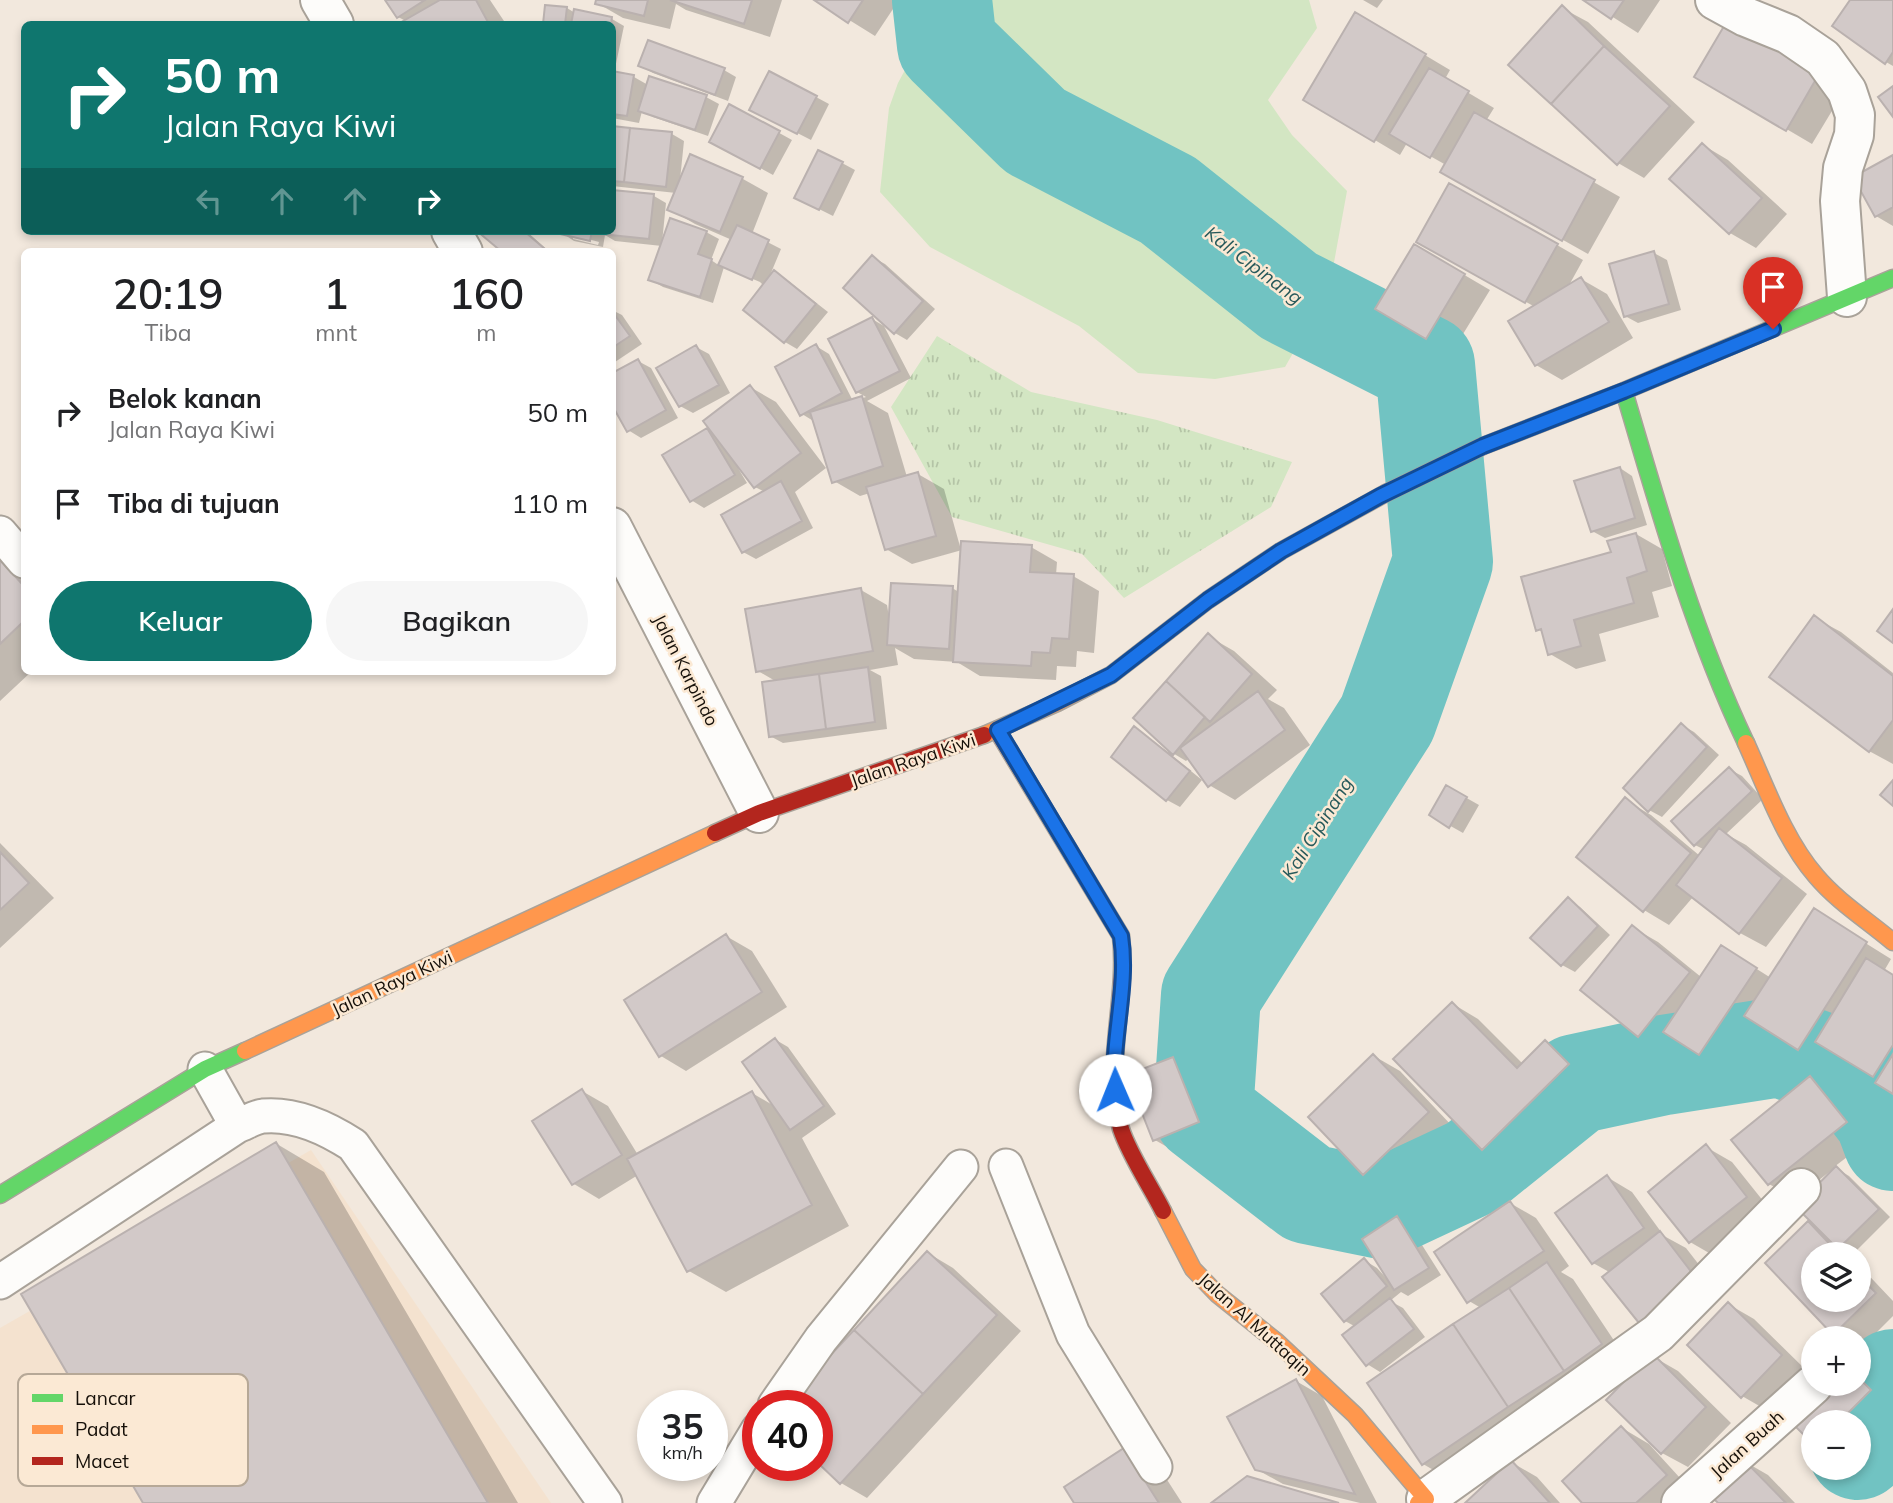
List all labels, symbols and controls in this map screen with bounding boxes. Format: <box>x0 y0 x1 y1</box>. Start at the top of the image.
text: 50 m <box>164 44 280 105</box>
icon: right <box>49 49 140 140</box>
text: Jalan Raya Kiwi <box>164 105 396 145</box>
icon: left <box>190 182 228 220</box>
icon: ahead <box>263 182 301 220</box>
icon: ahead <box>336 182 374 220</box>
icon: right <box>409 182 447 220</box>
water label: Kali Cipinang <box>1200 221 1308 309</box>
pin <box>1743 257 1803 329</box>
text: 20:19 <box>113 267 223 320</box>
text: 1 <box>323 267 349 320</box>
text: 160 <box>449 267 524 320</box>
icon: arrive <box>1754 268 1792 306</box>
text: Tiba <box>145 318 192 347</box>
text: mnt <box>315 318 357 347</box>
text: m <box>476 318 497 347</box>
text: Belok kanan <box>108 382 262 415</box>
icon: right <box>49 394 87 432</box>
text: 50 m <box>527 396 588 429</box>
text: Jalan Raya Kiwi <box>108 415 275 444</box>
icon: arrive <box>49 485 87 523</box>
text: Tiba di tujuan <box>108 487 280 520</box>
text: 110 m <box>512 487 588 520</box>
button: Keluar <box>49 581 312 661</box>
button: Bagikan <box>326 581 588 661</box>
street label: Jalan Karpindo <box>648 610 724 730</box>
street label: Jalan Raya Kiwi <box>847 728 979 792</box>
water label: Kali Cipinang <box>1276 772 1358 884</box>
street label: Jalan Raya Kiwi <box>328 945 456 1021</box>
position arrow <box>1078 1053 1152 1127</box>
map controls <box>1801 1242 1871 1480</box>
button: layers <box>1801 1242 1871 1312</box>
street label: Jalan Al Muttaqin <box>1194 1267 1316 1381</box>
button: + <box>1801 1326 1871 1396</box>
legend <box>18 1374 248 1486</box>
text: Lancar <box>75 1386 136 1410</box>
speed limit sign: 40 <box>742 1390 833 1481</box>
text: 35 <box>661 1404 704 1448</box>
street label: Jalan Buah <box>1705 1405 1789 1483</box>
button: − <box>1801 1410 1871 1480</box>
text: Padat <box>75 1417 128 1441</box>
text: km/h <box>662 1441 703 1464</box>
text: Macet <box>75 1449 129 1473</box>

